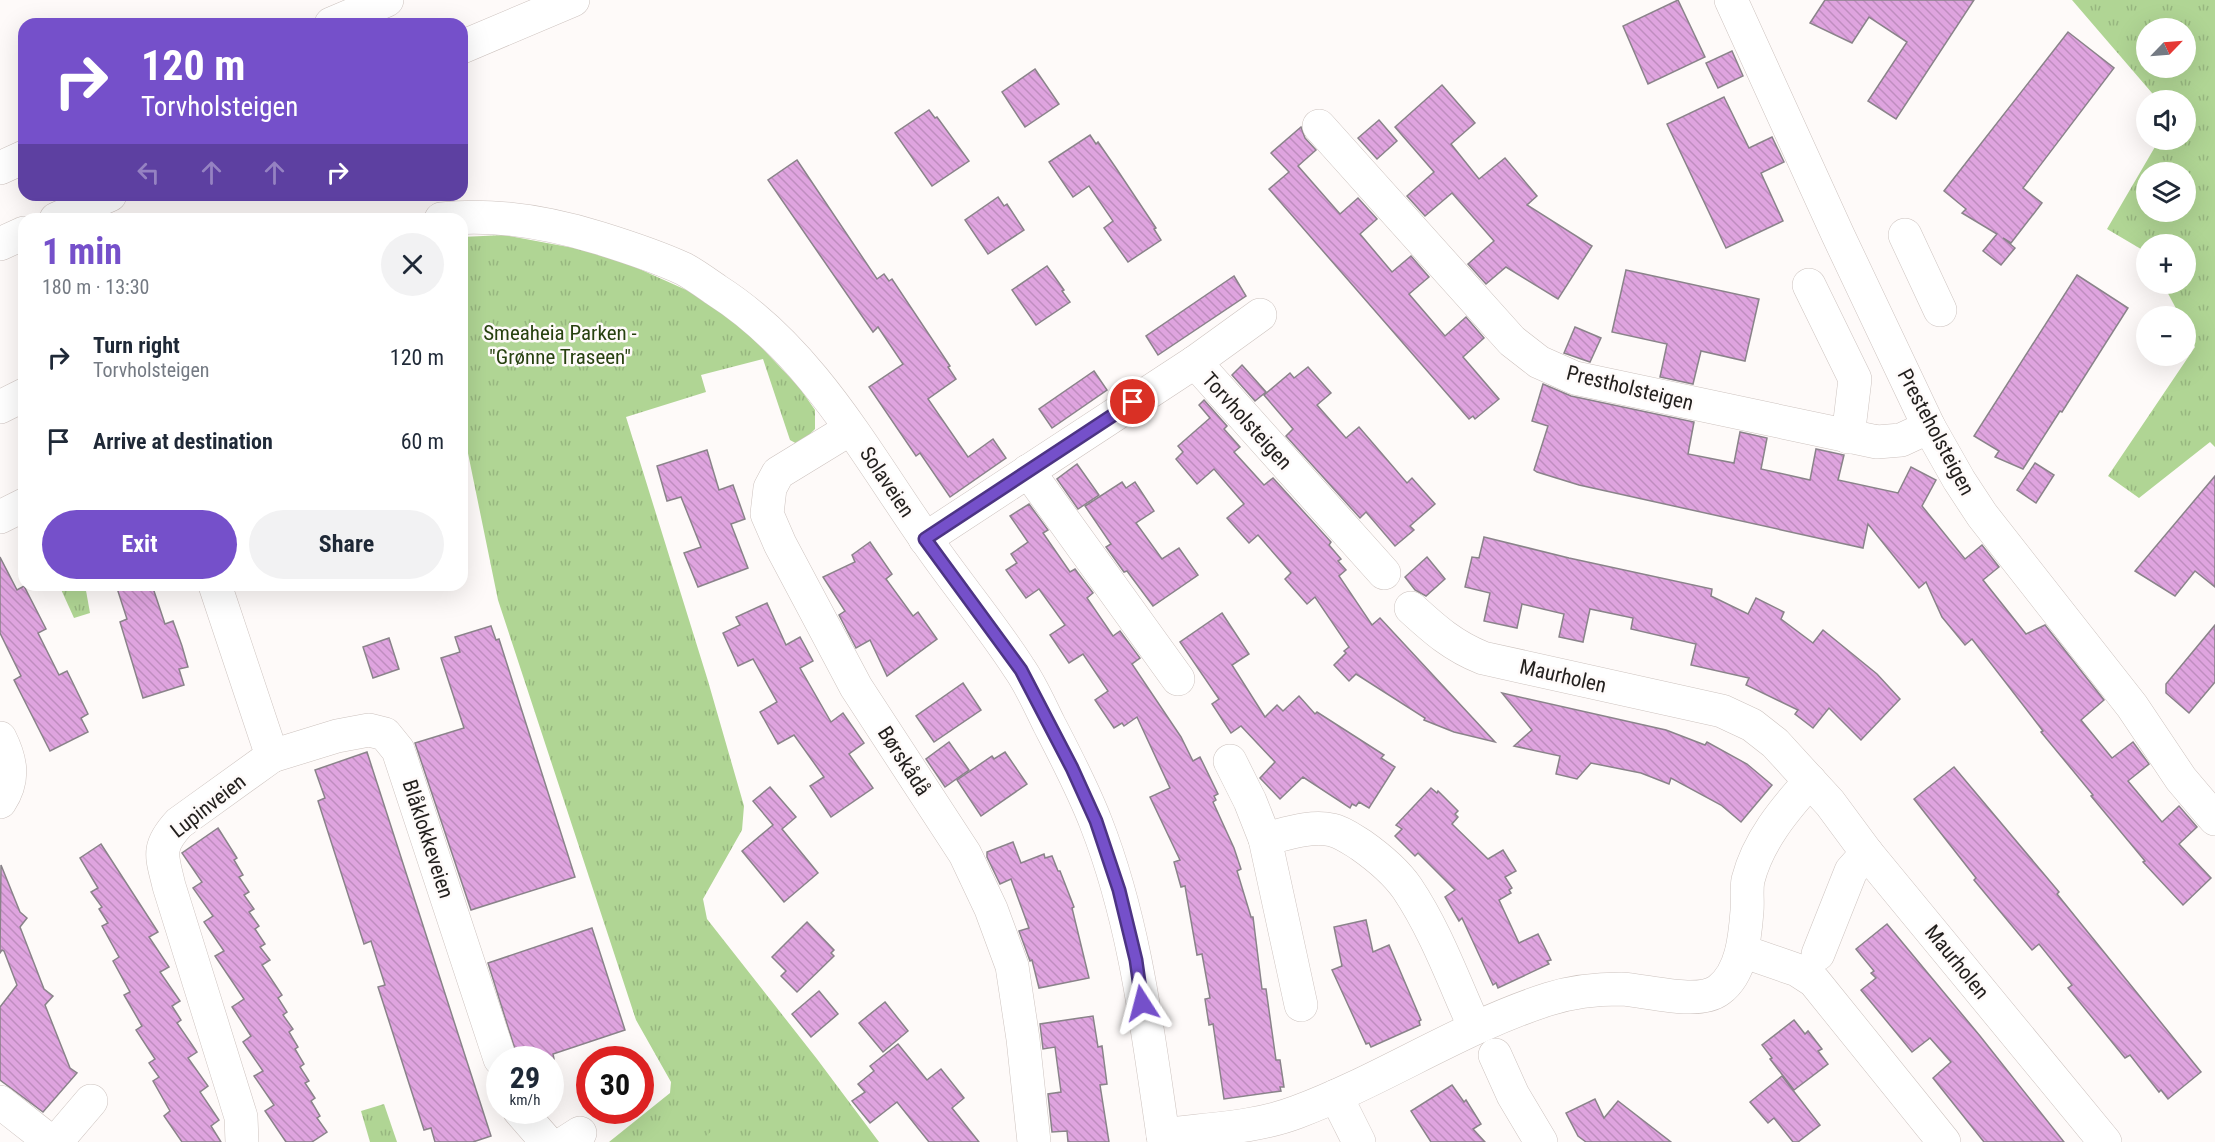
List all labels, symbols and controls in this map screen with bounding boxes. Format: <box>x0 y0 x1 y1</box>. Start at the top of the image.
north arrow <box>2136 18 2196 78</box>
map controls <box>2136 18 2196 366</box>
text: 120 m <box>141 41 246 90</box>
icon: right <box>42 42 120 120</box>
button: sound <box>2136 90 2196 150</box>
text: Torvholsteigen <box>141 91 298 123</box>
icon: left <box>132 156 165 189</box>
icon: ahead <box>195 156 228 189</box>
icon: ahead <box>258 156 291 189</box>
icon: right <box>321 156 354 189</box>
button: layers <box>2136 162 2196 222</box>
text: 1 min <box>42 231 122 273</box>
button: close <box>381 233 444 296</box>
button: + <box>2136 234 2196 294</box>
text: 180 m · 13:30 <box>42 275 149 299</box>
button: − <box>2136 306 2196 366</box>
park label: Smeaheia Parken - "Grønne Traseen" <box>483 321 637 369</box>
text: Turn right <box>93 333 180 358</box>
icon: right <box>42 341 75 374</box>
text: 120 m <box>390 345 444 370</box>
text: Torvholsteigen <box>93 358 210 382</box>
street label: Prestholsteigen <box>1564 361 1696 415</box>
street label: Presteholsteigen <box>1893 365 1979 499</box>
street label: Torvholsteigen <box>1197 368 1297 474</box>
pin <box>1107 376 1158 427</box>
icon: arrive <box>1116 385 1149 418</box>
icon: arrive <box>42 425 75 458</box>
text: Arrive at destination <box>93 429 273 454</box>
text: 60 m <box>401 429 444 454</box>
street label: Solaveien <box>855 442 919 522</box>
button: Exit <box>42 510 237 579</box>
button: Share <box>249 510 444 579</box>
street label: Maurholen <box>1517 654 1609 698</box>
street label: Børskådå <box>873 722 935 800</box>
street label: Lupinveien <box>166 769 250 843</box>
street label: Blåklokkeveien <box>398 777 458 901</box>
street label: Maurholen <box>1920 920 1994 1004</box>
position arrow <box>1110 971 1174 1035</box>
speed limit sign: 30 <box>576 1046 654 1124</box>
text: 29 <box>510 1060 540 1095</box>
text: km/h <box>510 1091 540 1109</box>

